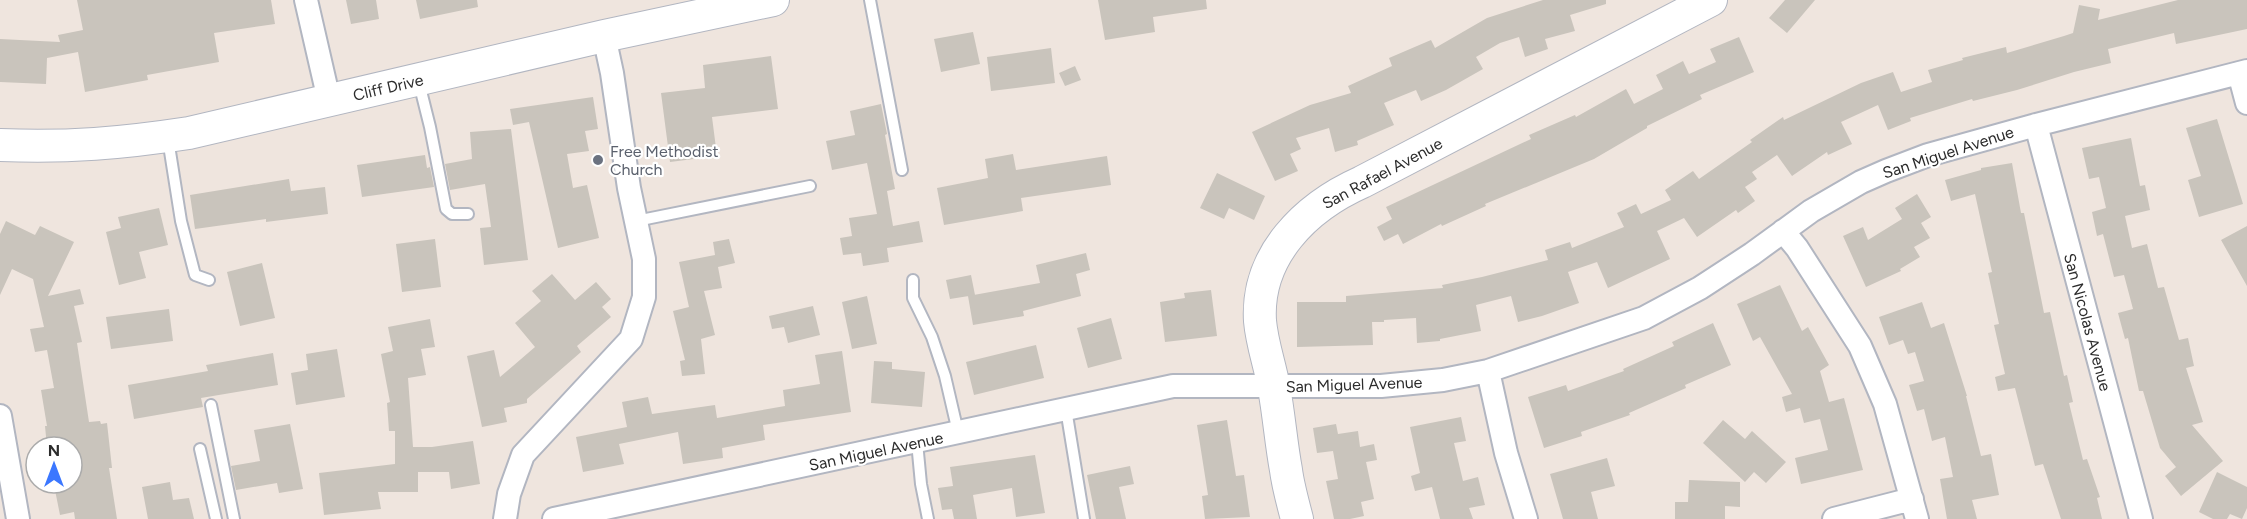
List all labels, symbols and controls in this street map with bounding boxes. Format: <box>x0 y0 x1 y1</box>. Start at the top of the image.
street label: Cliff Drive <box>351 70 425 105</box>
street label: San Miguel Avenue <box>1880 122 2016 183</box>
street label: San Rafael Avenue <box>1319 134 1446 213</box>
place label: Free Methodist Church <box>610 142 718 179</box>
marker: Free Methodist Church <box>591 153 605 167</box>
street label: San Nicolas Avenue <box>2060 251 2115 393</box>
street label: San Miguel Avenue <box>1285 373 1423 396</box>
street label: San Miguel Avenue <box>807 428 945 475</box>
north arrow <box>24 435 84 495</box>
text: N <box>48 441 60 460</box>

